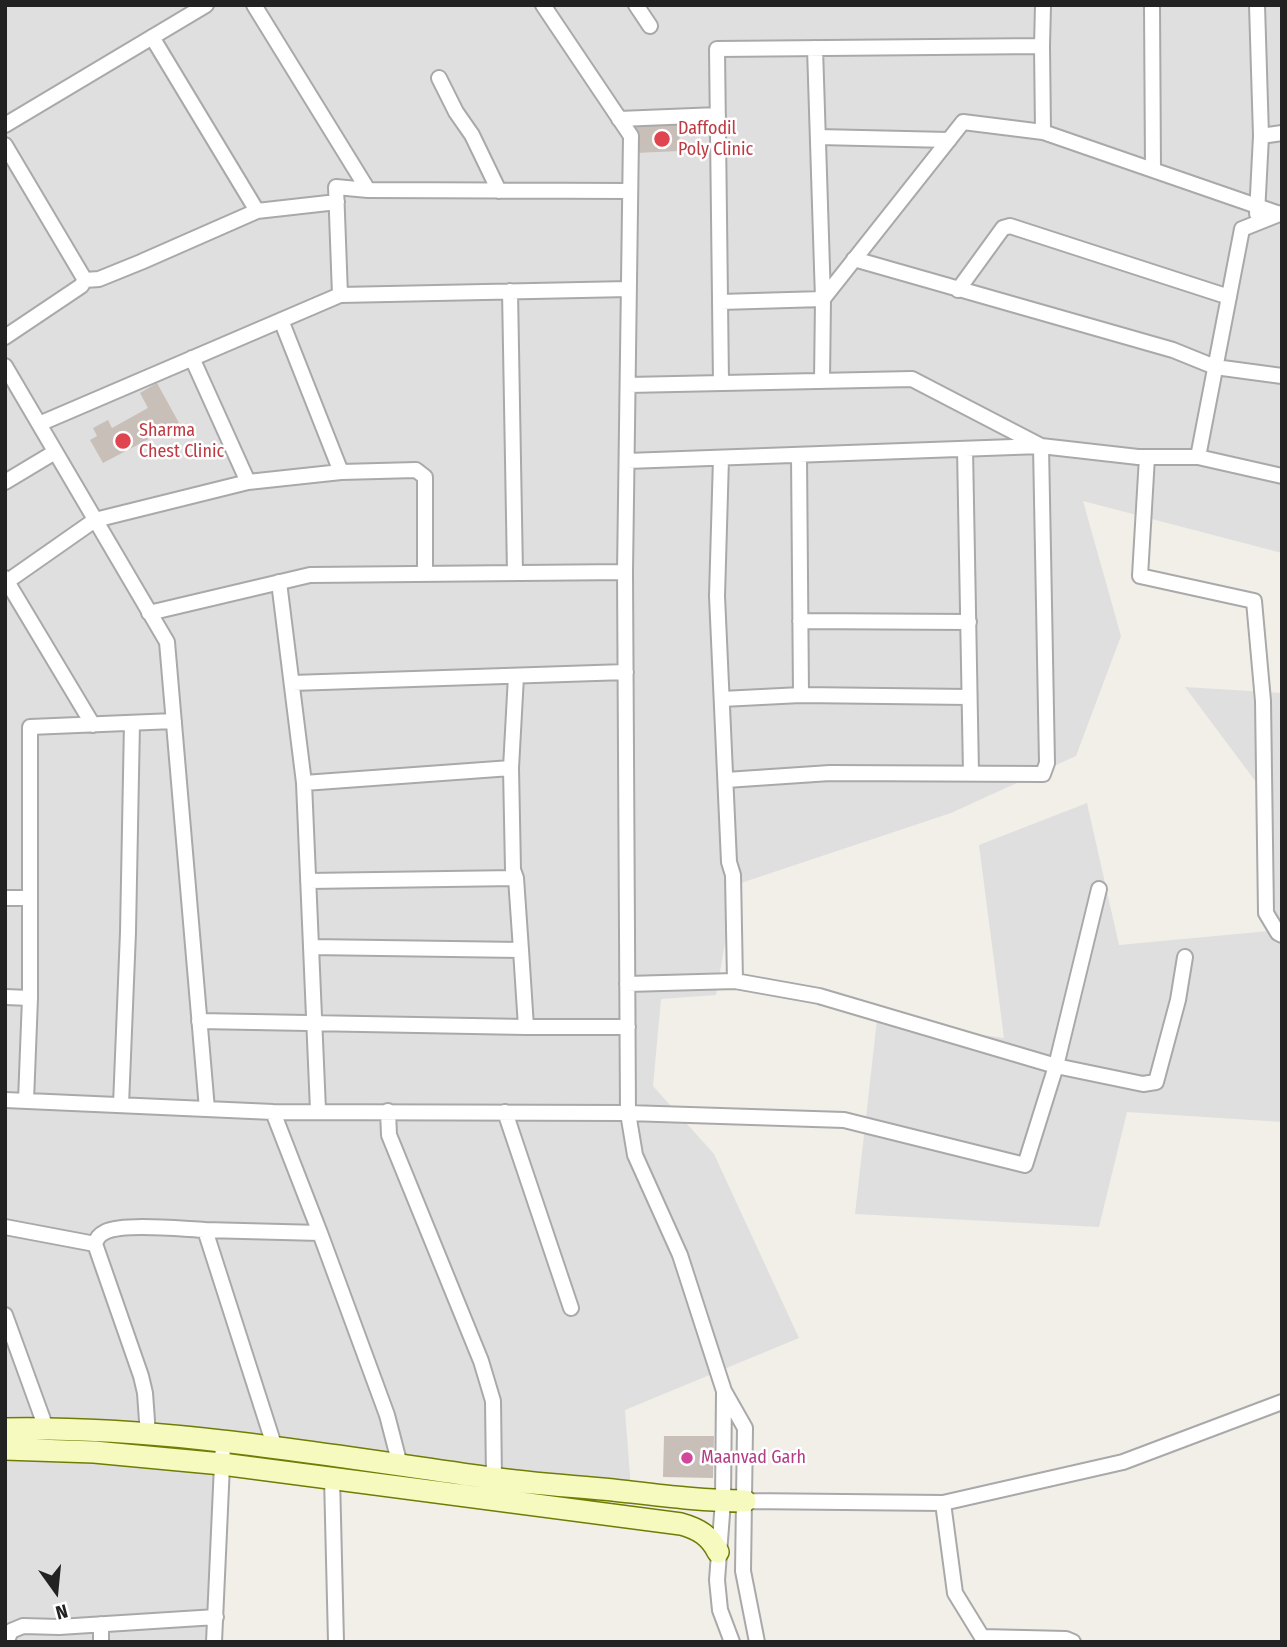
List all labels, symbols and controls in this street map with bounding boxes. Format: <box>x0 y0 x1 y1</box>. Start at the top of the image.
place label: Daffodil Poly Clinic <box>678 118 753 160</box>
marker: Daffodil Poly Clinic <box>652 129 672 149</box>
place label: Sharma Chest Clinic <box>139 420 224 462</box>
marker: Sharma Chest Clinic <box>113 431 133 451</box>
place label: Maanvad Garh <box>701 1447 806 1469</box>
marker: Maanvad Garh <box>679 1450 695 1466</box>
north arrow <box>21 1556 91 1626</box>
text: N <box>53 1599 70 1624</box>

